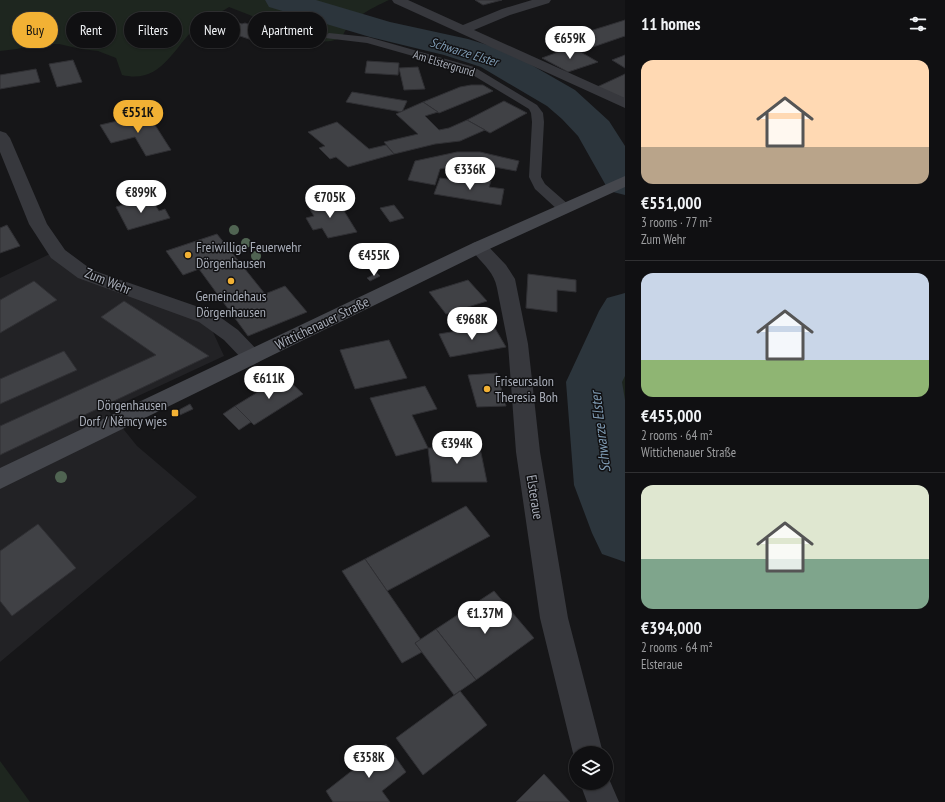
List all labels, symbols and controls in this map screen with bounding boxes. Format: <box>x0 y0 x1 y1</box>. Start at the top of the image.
chip: Buy <box>12 12 58 48</box>
chip: Rent <box>66 12 116 48</box>
chip: Filters <box>124 12 182 48</box>
chip: New <box>190 12 240 48</box>
chip: Apartment <box>248 12 327 48</box>
text: 11 homes <box>641 13 700 35</box>
icon: filters <box>907 13 929 35</box>
pin: €659K <box>542 26 598 60</box>
text: €659K <box>554 30 586 47</box>
water label: Schwarze Elster <box>428 34 502 71</box>
street label: Am Elstergrund <box>411 47 477 79</box>
icon: home <box>749 86 821 158</box>
pin: €551K <box>110 100 166 134</box>
text: €551K <box>122 104 154 121</box>
pin: €336K <box>442 157 498 191</box>
text: €336K <box>454 161 486 178</box>
pin: €899K <box>113 180 169 214</box>
text: €899K <box>125 184 157 201</box>
pin: €705K <box>302 185 358 219</box>
text: €705K <box>314 189 346 206</box>
text: €551,000 <box>641 192 702 214</box>
text: 3 rooms · 77 m² <box>641 214 712 231</box>
text: Zum Wehr <box>641 231 686 248</box>
place label: Freiwillige Feuerwehr Dörgenhausen <box>196 238 301 272</box>
pin: €455K <box>346 243 402 277</box>
text: €455K <box>358 247 390 264</box>
marker: Freiwillige Feuerwehr Dörgenhausen <box>183 250 193 260</box>
street label: Zum Wehr <box>82 264 134 298</box>
marker: Gemeindehaus Dörgenhausen <box>226 276 236 286</box>
place label: Gemeindehaus Dörgenhausen <box>195 287 267 321</box>
street label: Wittichenauer Straße <box>272 292 372 354</box>
icon: home <box>749 299 821 371</box>
pin: €968K <box>444 307 500 341</box>
text: €968K <box>456 311 488 328</box>
pin: €611K <box>241 366 297 400</box>
text: €611K <box>253 370 285 387</box>
place label: Friseursalon Theresia Boh <box>495 372 558 406</box>
marker: Friseursalon Theresia Boh <box>482 384 492 394</box>
water label: Schwarze Elster <box>585 389 614 473</box>
place label: Dörgenhausen Dorf / Němcy wjes <box>79 396 167 430</box>
text: €455,000 <box>641 405 702 427</box>
marker: Dörgenhausen Dorf / Němcy wjes <box>170 408 180 418</box>
text: 2 rooms · 64 m² <box>641 427 713 444</box>
pin: €394K <box>429 431 485 465</box>
text: €394K <box>441 435 473 452</box>
text: Wittichenauer Straße <box>641 444 736 461</box>
street label: Elsteraue <box>523 473 547 521</box>
icon: home <box>749 511 821 583</box>
pin: €1.37M <box>452 601 518 635</box>
text: €1.37M <box>467 605 503 622</box>
text: €394,000 <box>641 617 702 639</box>
text: 2 rooms · 64 m² <box>641 639 713 656</box>
text: Elsteraue <box>641 656 683 673</box>
pin: €358K <box>341 745 397 779</box>
map controls <box>569 746 613 790</box>
button: layers <box>569 746 613 790</box>
text: €358K <box>353 749 385 766</box>

